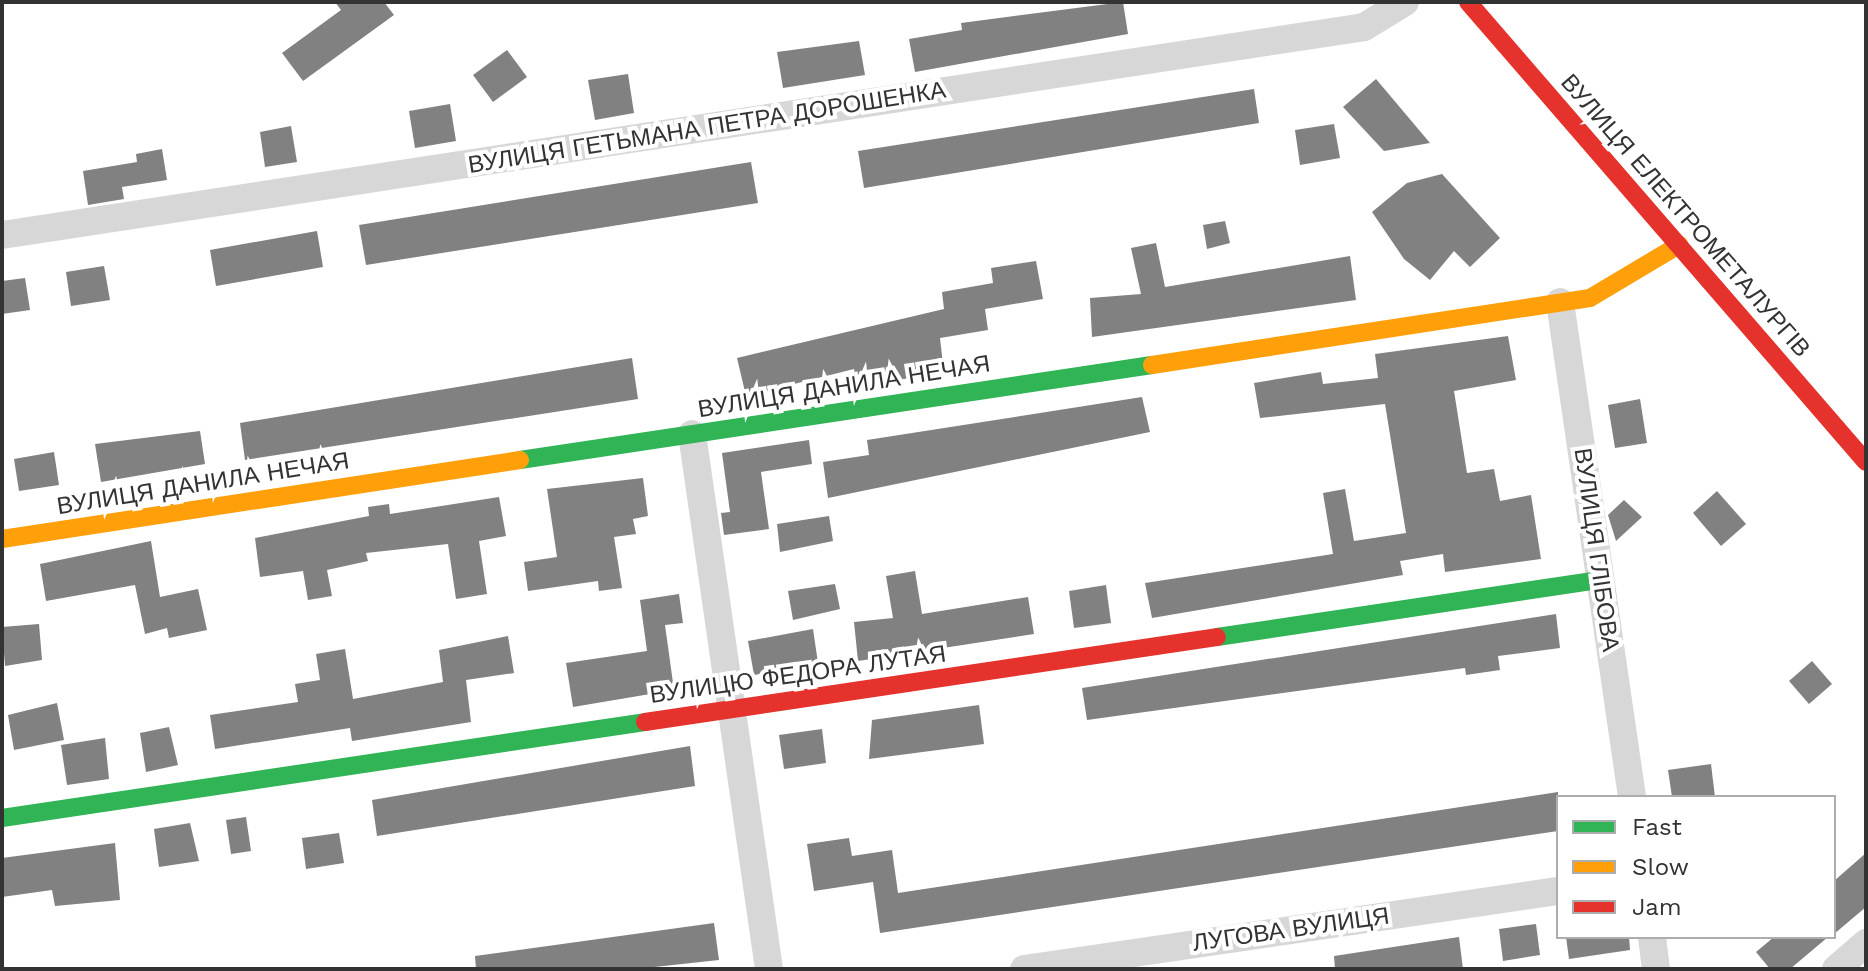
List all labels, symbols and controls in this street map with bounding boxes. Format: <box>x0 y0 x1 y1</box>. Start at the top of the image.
street label: ВУЛИЦЯ ЕЛЕКТРОМЕТАЛУРГІВ <box>1554 69 1816 363</box>
street label: ВУЛИЦЯ ГЕТЬМАНА ПЕТРА ДОРОШЕНКА <box>466 76 948 180</box>
street label: ВУЛИЦЯ ДАНИЛА НЕЧАЯ <box>696 350 992 424</box>
street label: ВУЛИЦЯ ГЛІБОВА <box>1567 446 1625 654</box>
street label: ВУЛИЦЯ ДАНИЛА НЕЧАЯ <box>55 447 351 521</box>
street label: ВУЛИЦЮ ФЕДОРА ЛУТАЯ <box>648 640 948 710</box>
legend <box>1556 795 1836 939</box>
text: Fast <box>1632 813 1682 841</box>
text: Slow <box>1632 853 1689 881</box>
text: Jam <box>1632 893 1682 921</box>
street label: ЛУГОВА ВУЛИЦЯ <box>1191 902 1391 958</box>

